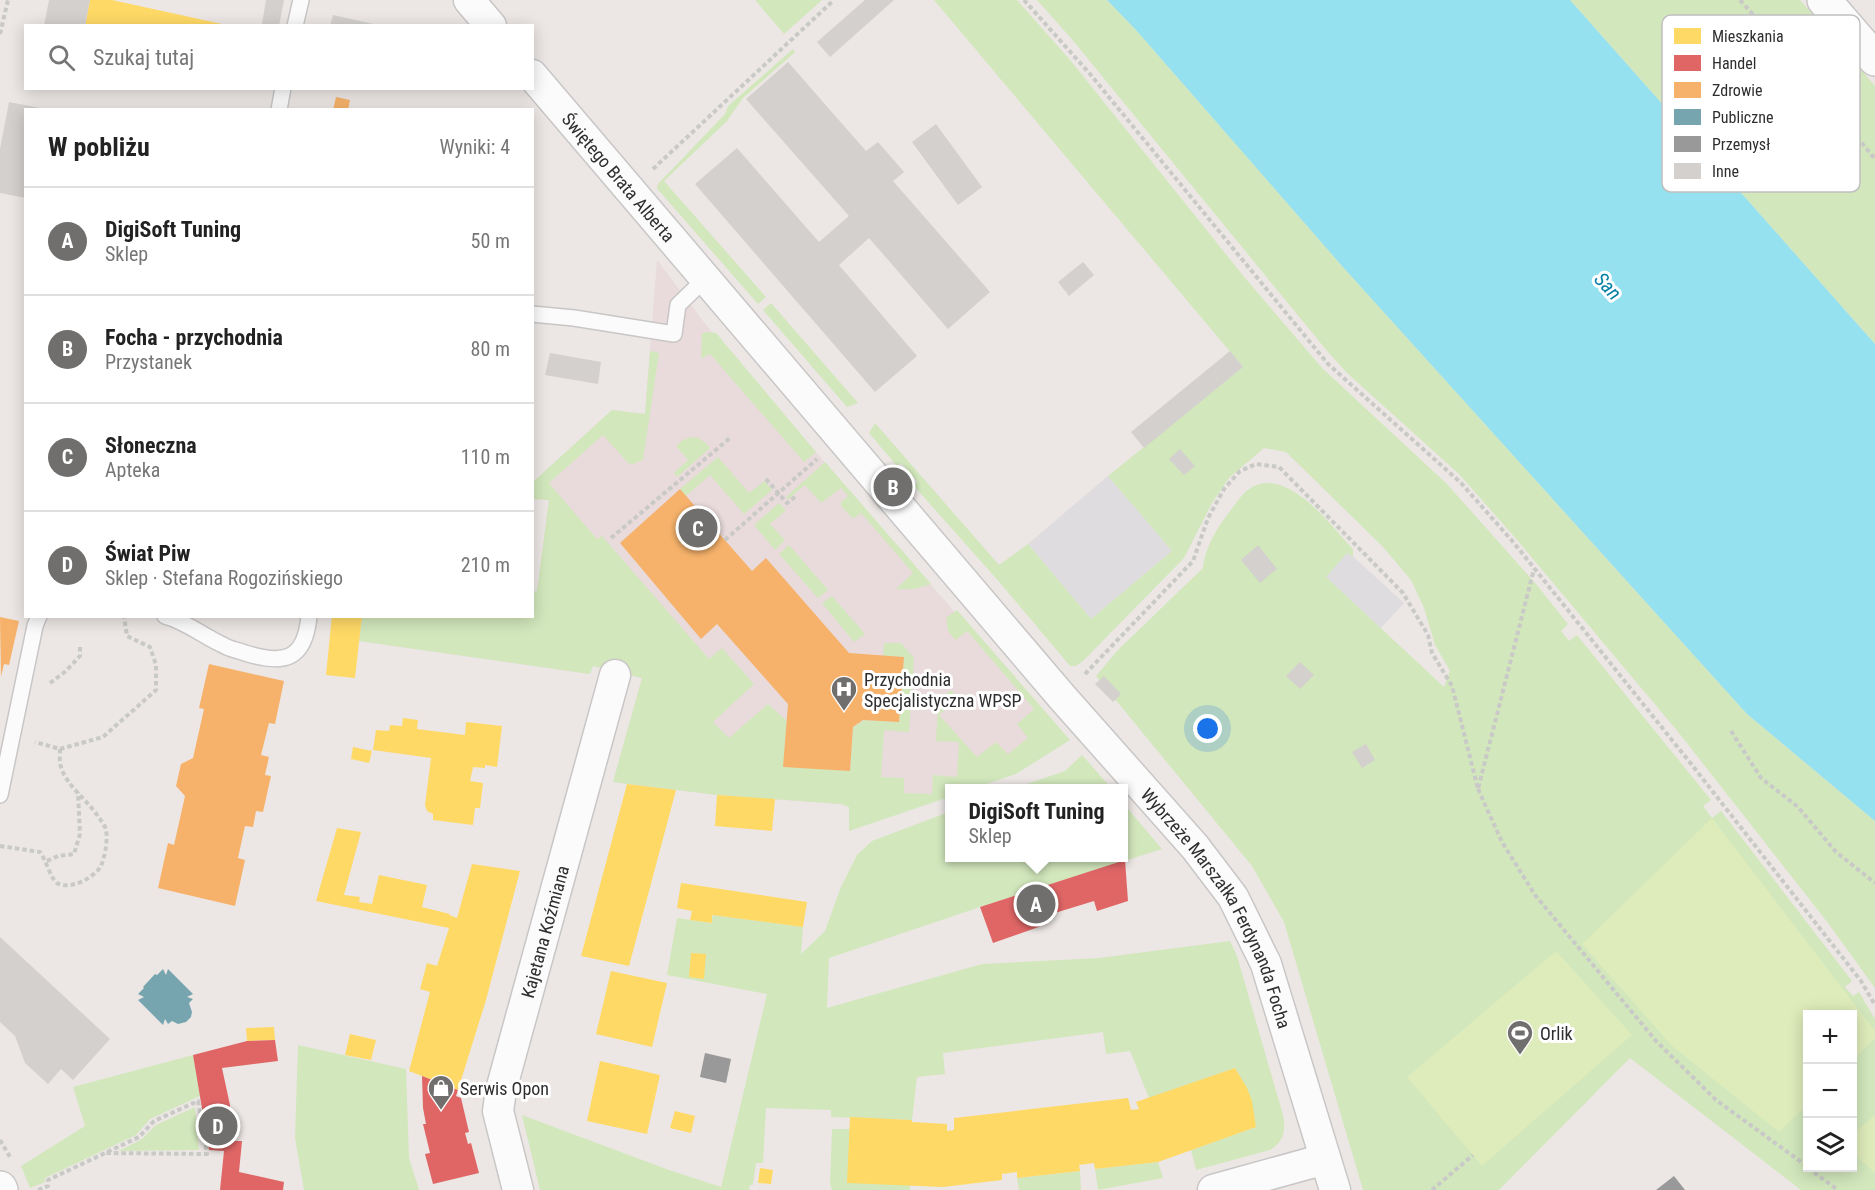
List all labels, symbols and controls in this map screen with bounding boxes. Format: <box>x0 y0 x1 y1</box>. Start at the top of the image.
legend <box>1662 15 1860 192</box>
search box <box>24 24 534 90</box>
text: Mieszkania <box>1712 27 1784 46</box>
icon: search <box>45 41 78 74</box>
text: Szukaj tutaj <box>93 45 194 70</box>
text: Handel <box>1712 54 1756 73</box>
text: Zdrowie <box>1712 81 1762 100</box>
street label: Świętego Brata Alberta <box>558 108 680 246</box>
text: Publiczne <box>1712 108 1774 127</box>
text: W pobliżu <box>48 132 150 162</box>
text: Wyniki: 4 <box>439 135 510 159</box>
text: Przemysł <box>1712 135 1770 154</box>
text: Inne <box>1712 162 1739 181</box>
text: DigiSoft Tuning <box>105 217 241 242</box>
text: A <box>62 229 73 253</box>
text: 50 m <box>471 229 510 253</box>
text: Sklep <box>105 242 148 266</box>
water label: San <box>1589 267 1627 305</box>
text: Focha - przychodnia <box>105 325 283 350</box>
text: B <box>62 337 73 361</box>
text: 80 m <box>471 337 510 361</box>
text: Przystanek <box>105 350 192 374</box>
text: Słoneczna <box>105 433 197 458</box>
text: C <box>62 445 73 469</box>
text: 110 m <box>461 445 510 469</box>
text: Apteka <box>105 458 160 482</box>
pin: B <box>874 464 912 510</box>
pin: C <box>678 506 718 550</box>
text: Świat Piw <box>105 541 191 566</box>
text: D <box>62 553 73 577</box>
text: 210 m <box>461 553 510 577</box>
text: Sklep · Stefana Rogozińskiego <box>105 566 343 590</box>
place label: Przychodnia Specjalistyczna WPSP <box>864 669 1022 711</box>
hospital icon: Przychodnia Specjalistyczna WPSP <box>829 674 859 712</box>
your location <box>1193 714 1222 743</box>
popup <box>945 784 1128 862</box>
street label: Wybrzeże Marszałka Ferdynanda Focha <box>1137 784 1296 1031</box>
text: DigiSoft Tuning <box>968 799 1105 824</box>
text: Sklep <box>968 824 1012 848</box>
street label: Kajetana Koźmiana <box>516 863 573 1000</box>
pin: A <box>1016 882 1056 926</box>
map controls <box>1803 1010 1857 1172</box>
button: + <box>1803 1010 1857 1064</box>
sports icon: Orlik <box>1505 1018 1535 1056</box>
place label: Orlik <box>1540 1023 1573 1044</box>
button: − <box>1803 1064 1857 1118</box>
shop icon: Serwis Opon <box>426 1073 456 1111</box>
place label: Serwis Opon <box>460 1078 549 1099</box>
pin: D <box>198 1104 238 1148</box>
button: layers <box>1803 1118 1857 1172</box>

